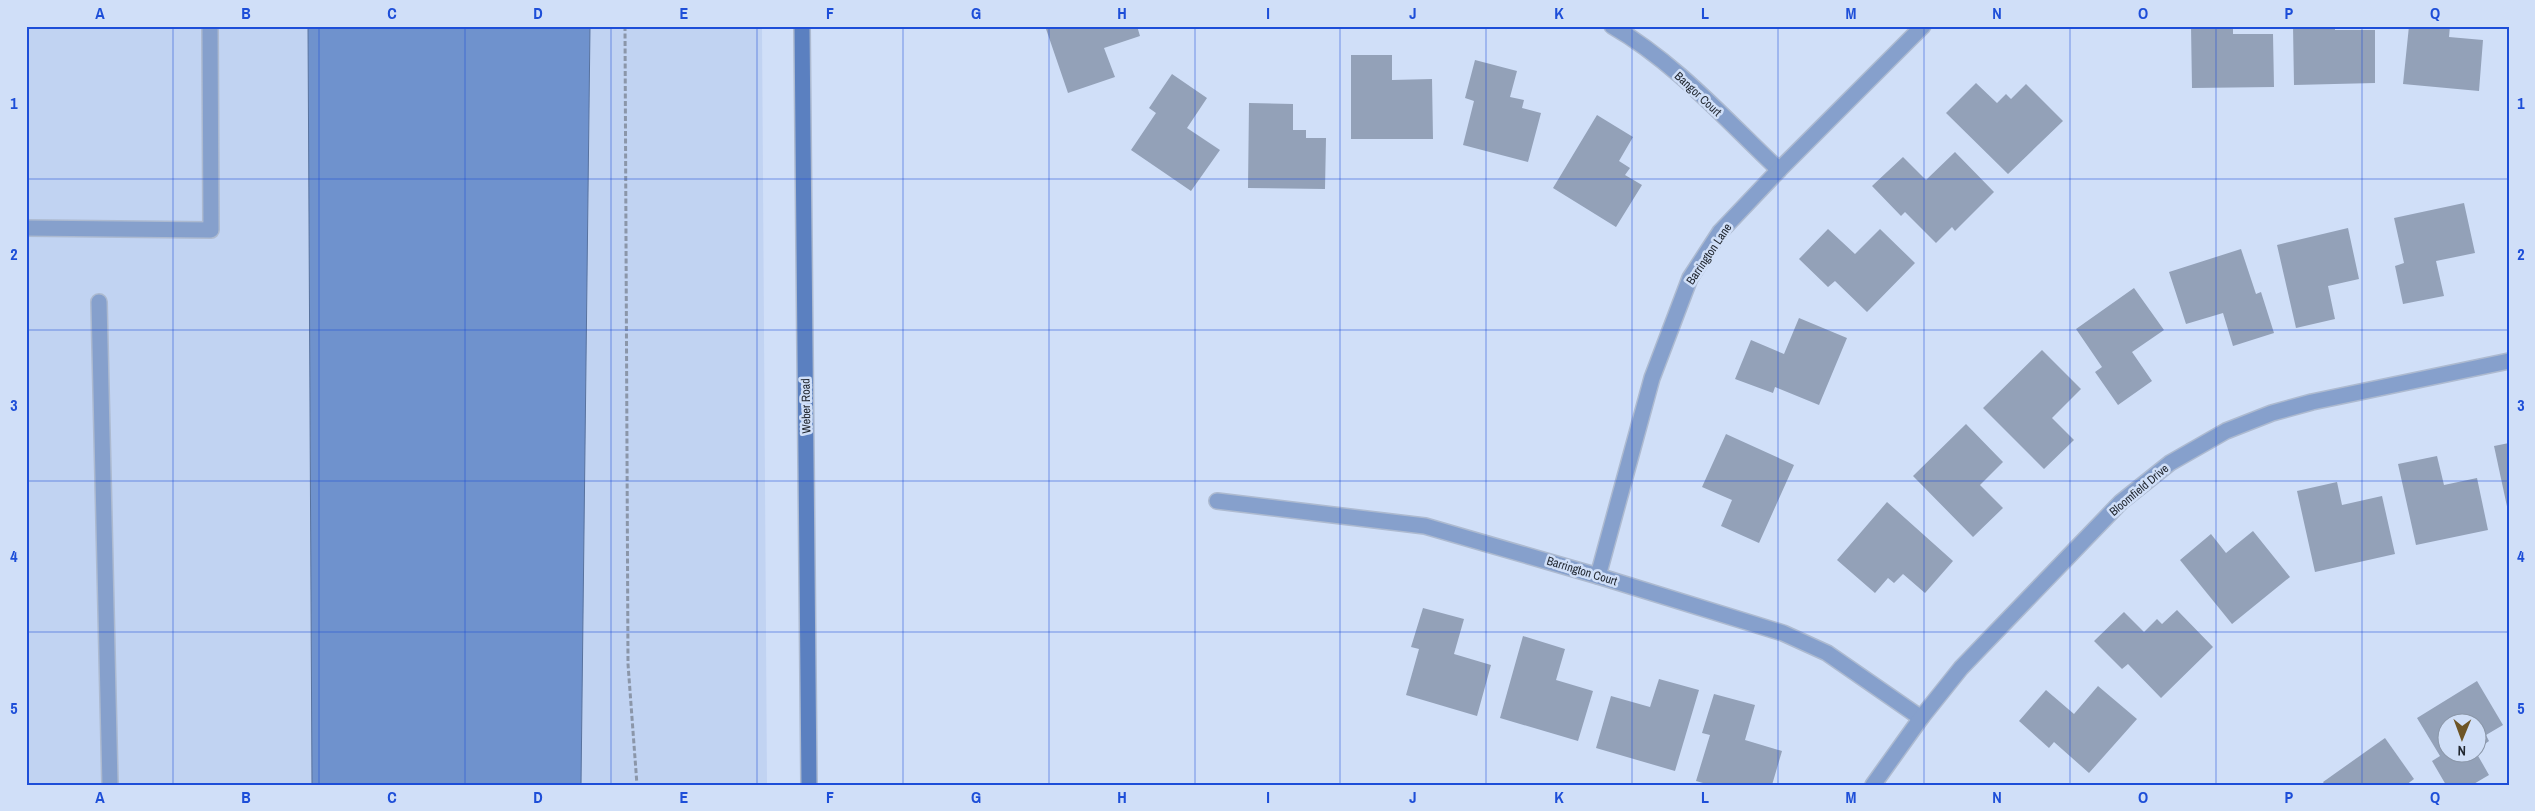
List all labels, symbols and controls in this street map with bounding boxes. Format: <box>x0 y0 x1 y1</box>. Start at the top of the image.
text: A <box>95 2 105 24</box>
text: B <box>241 2 251 24</box>
text: C <box>387 2 397 24</box>
text: D <box>533 2 543 24</box>
text: E <box>680 2 689 24</box>
text: F <box>826 2 834 24</box>
text: G <box>971 2 981 24</box>
text: H <box>1117 2 1127 24</box>
text: I <box>1266 2 1270 24</box>
text: J <box>1409 2 1417 24</box>
text: K <box>1554 2 1564 24</box>
text: L <box>1701 2 1709 24</box>
text: M <box>1846 2 1857 24</box>
text: N <box>1992 2 2002 24</box>
text: O <box>2138 2 2148 24</box>
text: P <box>2285 2 2294 24</box>
text: Q <box>2430 2 2440 24</box>
street label: Bangor Court <box>1671 68 1725 120</box>
text: 1 <box>10 92 18 114</box>
text: 1 <box>2517 92 2525 114</box>
street label: Barrington Lane <box>1683 220 1735 288</box>
text: 2 <box>10 243 18 265</box>
text: 2 <box>2517 243 2525 265</box>
street label: Weber Road <box>798 378 814 434</box>
text: 3 <box>10 394 18 416</box>
text: 3 <box>2517 394 2525 416</box>
street label: Bloomfield Drive <box>2106 460 2172 520</box>
text: 4 <box>10 545 18 567</box>
text: 4 <box>2517 545 2525 567</box>
street label: Barrington Court <box>1545 553 1619 589</box>
text: 5 <box>10 697 18 719</box>
text: 5 <box>2517 697 2525 719</box>
north arrow <box>2438 714 2488 764</box>
text: N <box>2457 742 2466 760</box>
text: A <box>95 786 105 808</box>
text: B <box>241 786 251 808</box>
text: C <box>387 786 397 808</box>
text: D <box>533 786 543 808</box>
text: E <box>680 786 689 808</box>
text: F <box>826 786 834 808</box>
text: G <box>971 786 981 808</box>
text: H <box>1117 786 1127 808</box>
text: I <box>1266 786 1270 808</box>
text: J <box>1409 786 1417 808</box>
text: K <box>1554 786 1564 808</box>
text: L <box>1701 786 1709 808</box>
text: M <box>1846 786 1857 808</box>
text: N <box>1992 786 2002 808</box>
text: O <box>2138 786 2148 808</box>
text: P <box>2285 786 2294 808</box>
text: Q <box>2430 786 2440 808</box>

